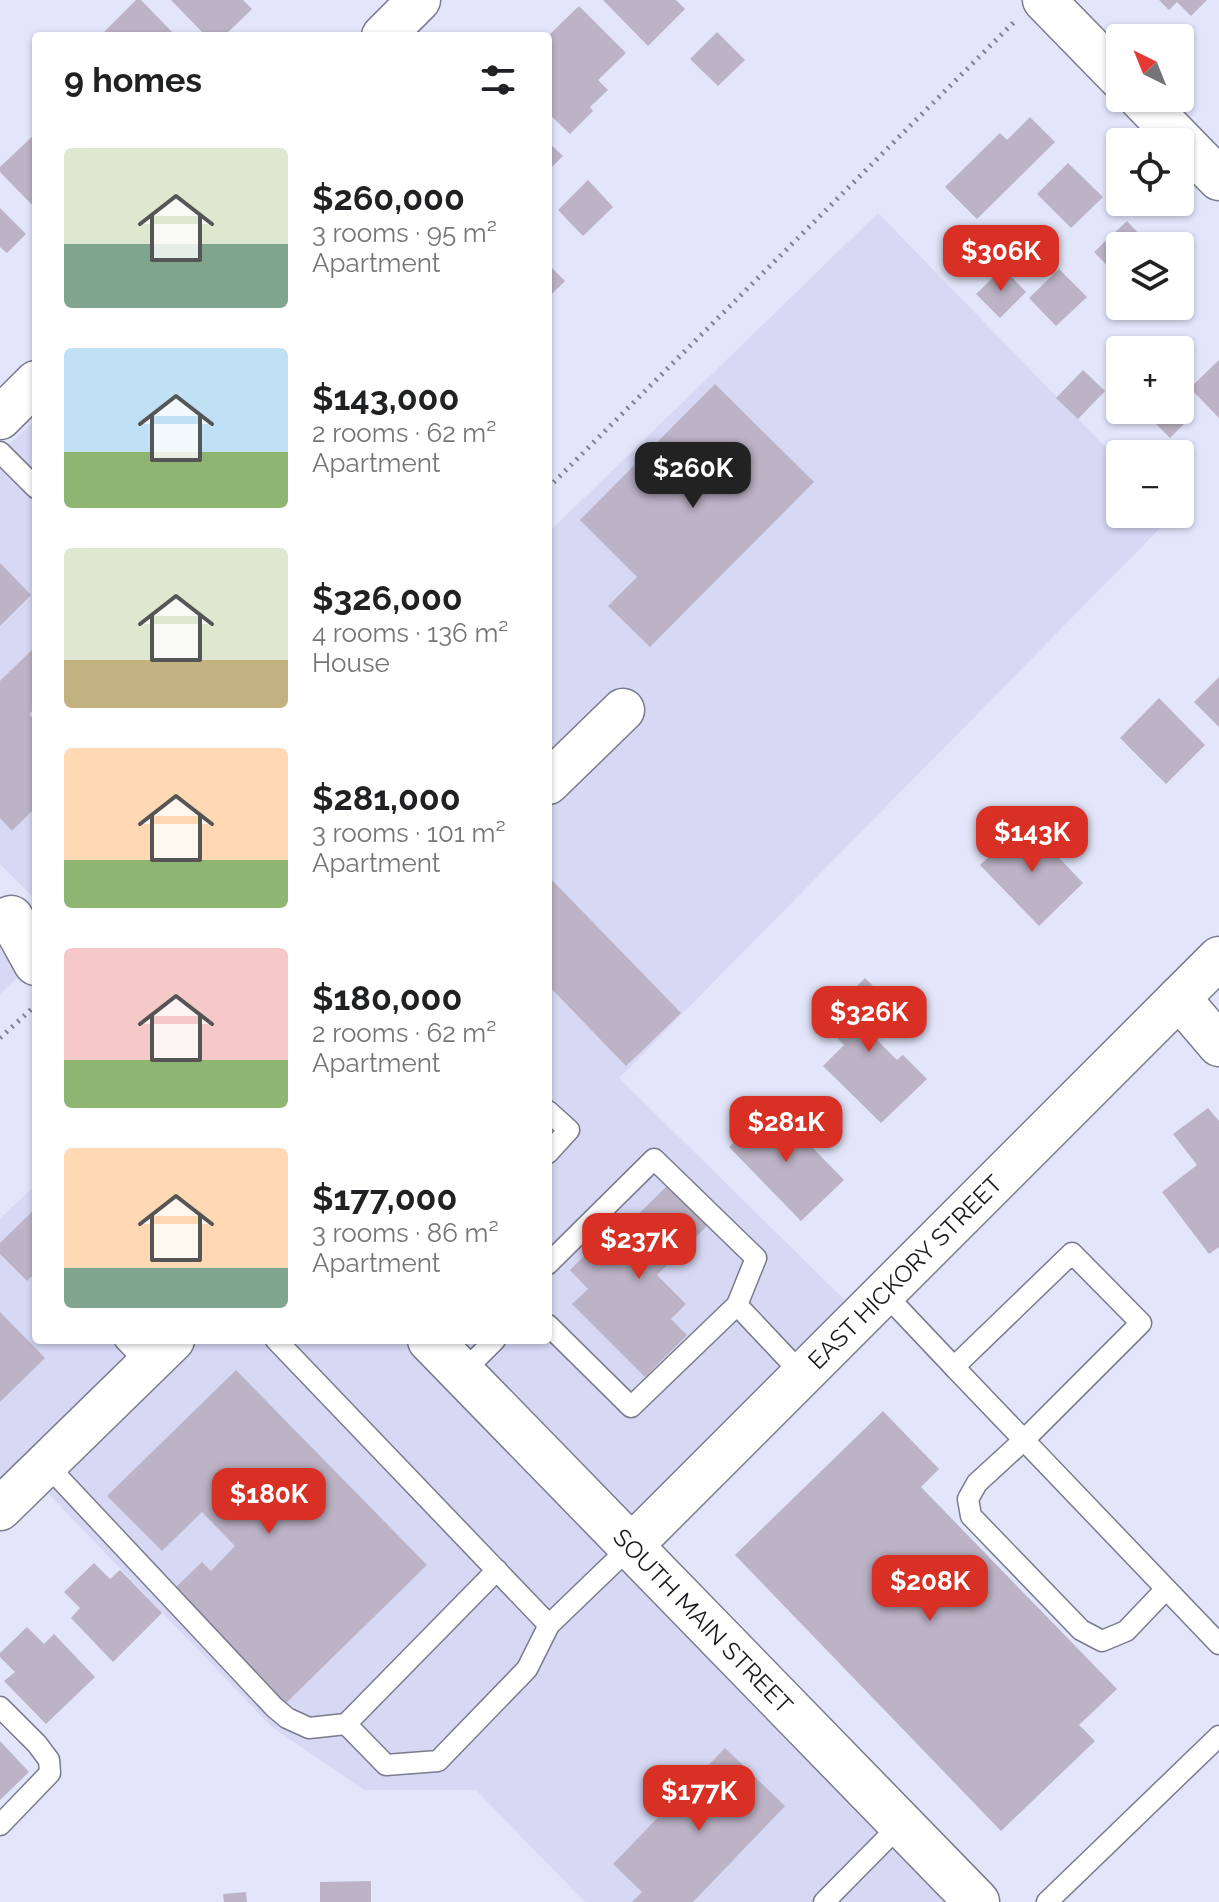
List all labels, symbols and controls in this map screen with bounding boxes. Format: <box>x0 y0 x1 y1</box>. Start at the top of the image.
north arrow <box>1106 24 1194 112</box>
map controls <box>1106 24 1194 528</box>
icon: filters <box>476 58 520 102</box>
text: 9 homes <box>64 60 202 100</box>
button: locate <box>1106 128 1194 216</box>
text: $260,000 <box>312 178 465 218</box>
icon: home <box>128 180 224 276</box>
text: 3 rooms · 95 m² <box>312 218 497 248</box>
pin: $306K <box>945 225 1057 293</box>
button: layers <box>1106 232 1194 320</box>
text: $306K <box>961 236 1041 266</box>
text: Apartment <box>312 248 441 278</box>
button: + <box>1106 336 1194 424</box>
text: $143,000 <box>312 378 459 418</box>
icon: home <box>128 380 224 476</box>
text: 2 rooms · 62 m² <box>312 418 496 448</box>
button: − <box>1106 440 1194 528</box>
pin: $260K <box>637 442 749 510</box>
text: Apartment <box>312 448 441 478</box>
text: $260K <box>653 453 733 483</box>
text: $326,000 <box>312 578 463 618</box>
icon: home <box>128 580 224 676</box>
text: 4 rooms · 136 m² <box>312 618 508 648</box>
text: House <box>312 648 390 678</box>
text: $281,000 <box>312 778 461 818</box>
icon: home <box>128 780 224 876</box>
pin: $143K <box>976 806 1088 874</box>
text: $143K <box>994 817 1070 847</box>
text: 3 rooms · 101 m² <box>312 818 506 848</box>
text: Apartment <box>312 848 441 878</box>
text: $180,000 <box>312 978 462 1018</box>
icon: home <box>128 980 224 1076</box>
pin: $326K <box>813 986 925 1054</box>
text: $326K <box>830 997 908 1027</box>
text: 2 rooms · 62 m² <box>312 1018 496 1048</box>
text: Apartment <box>312 1048 441 1078</box>
pin: $281K <box>730 1096 842 1164</box>
text: $281K <box>747 1107 825 1137</box>
street label: EAST HICKORY STREET <box>802 1169 1008 1375</box>
text: $177,000 <box>312 1178 457 1218</box>
icon: home <box>128 1180 224 1276</box>
pin: $237K <box>583 1213 695 1281</box>
text: 3 rooms · 86 m² <box>312 1218 499 1248</box>
text: $237K <box>600 1224 678 1254</box>
text: Apartment <box>312 1248 441 1278</box>
pin: $180K <box>213 1468 325 1536</box>
text: $180K <box>230 1479 308 1509</box>
street label: SOUTH MAIN STREET <box>607 1523 799 1720</box>
pin: $208K <box>874 1555 986 1623</box>
text: $208K <box>890 1566 970 1596</box>
pin: $177K <box>643 1765 755 1833</box>
text: $177K <box>661 1776 737 1806</box>

